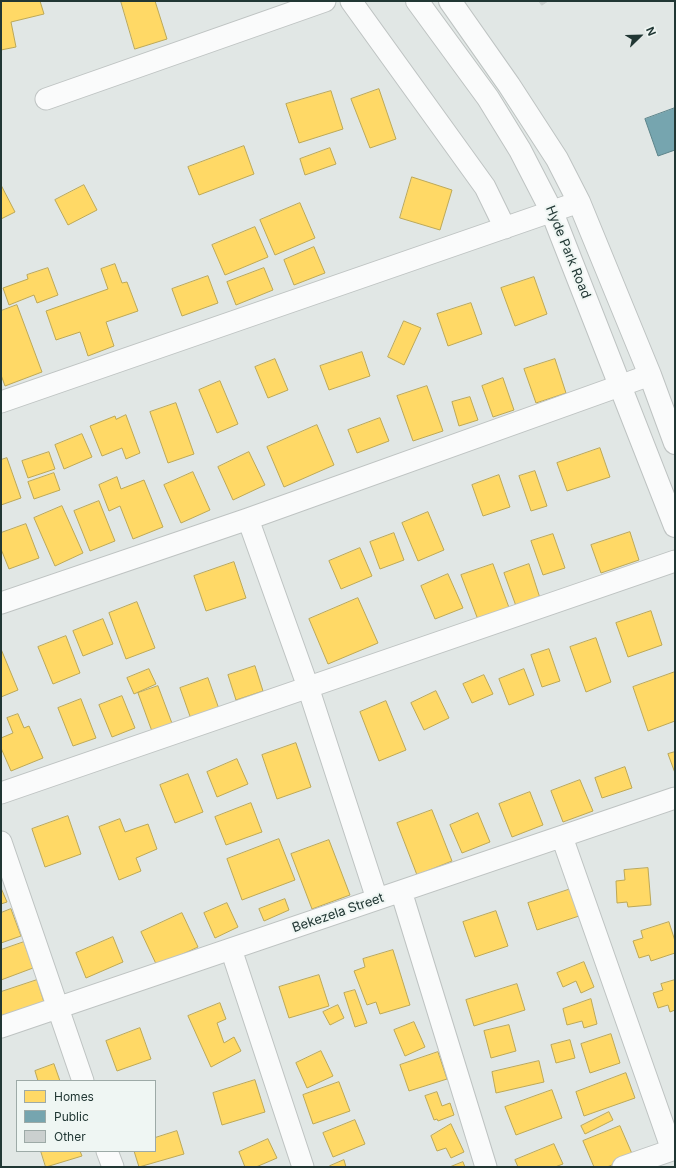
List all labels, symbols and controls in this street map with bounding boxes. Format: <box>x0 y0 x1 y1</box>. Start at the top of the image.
north arrow <box>620 16 660 56</box>
text: N <box>643 25 659 38</box>
street label: Hyde Park Road <box>542 203 594 301</box>
street label: Bekezela Street <box>290 890 386 936</box>
legend <box>16 1080 156 1152</box>
text: Homes <box>54 1089 94 1104</box>
text: Public <box>54 1109 89 1124</box>
text: Other <box>54 1129 86 1144</box>

